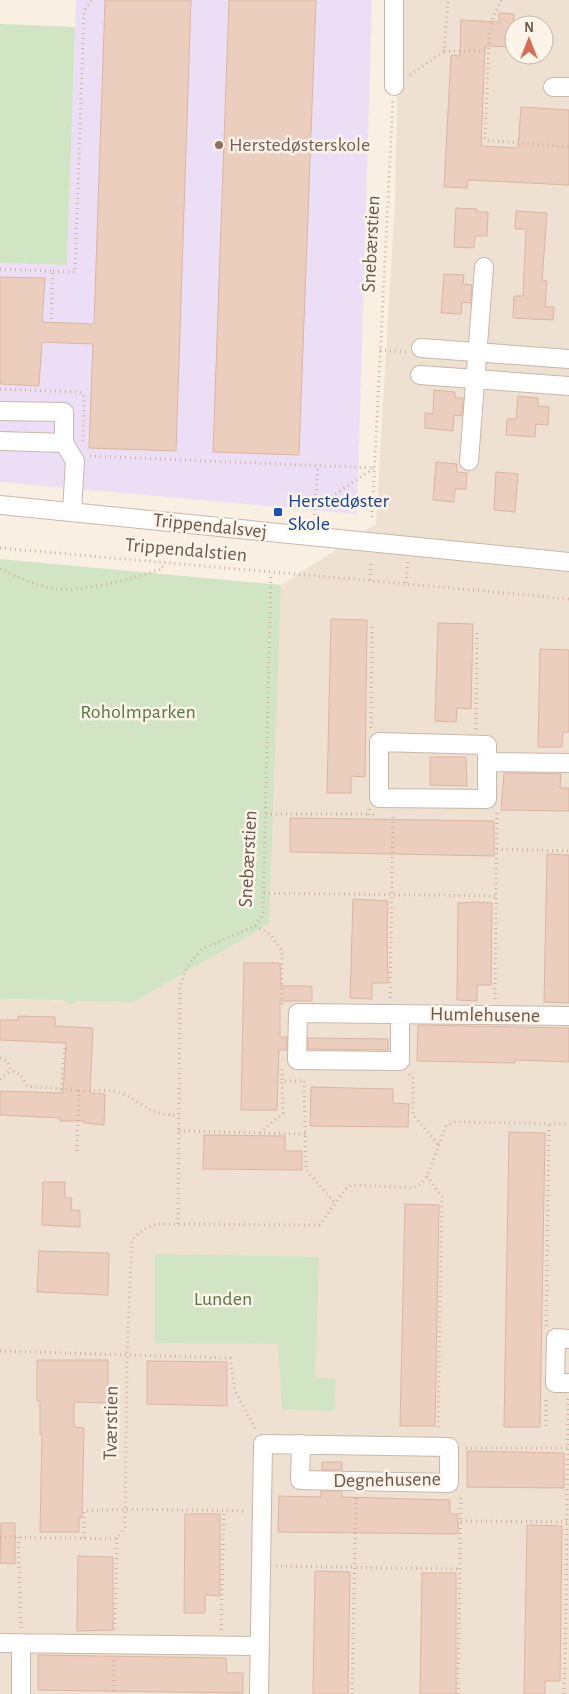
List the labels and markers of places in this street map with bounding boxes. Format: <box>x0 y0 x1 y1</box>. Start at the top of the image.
place label: Herstedøsterskole <box>229 135 370 155</box>
marker: Herstedøsterskole <box>213 139 225 151</box>
place label: Herstedøster Skole <box>288 491 390 534</box>
marker: Herstedøster Skole <box>272 506 284 518</box>

